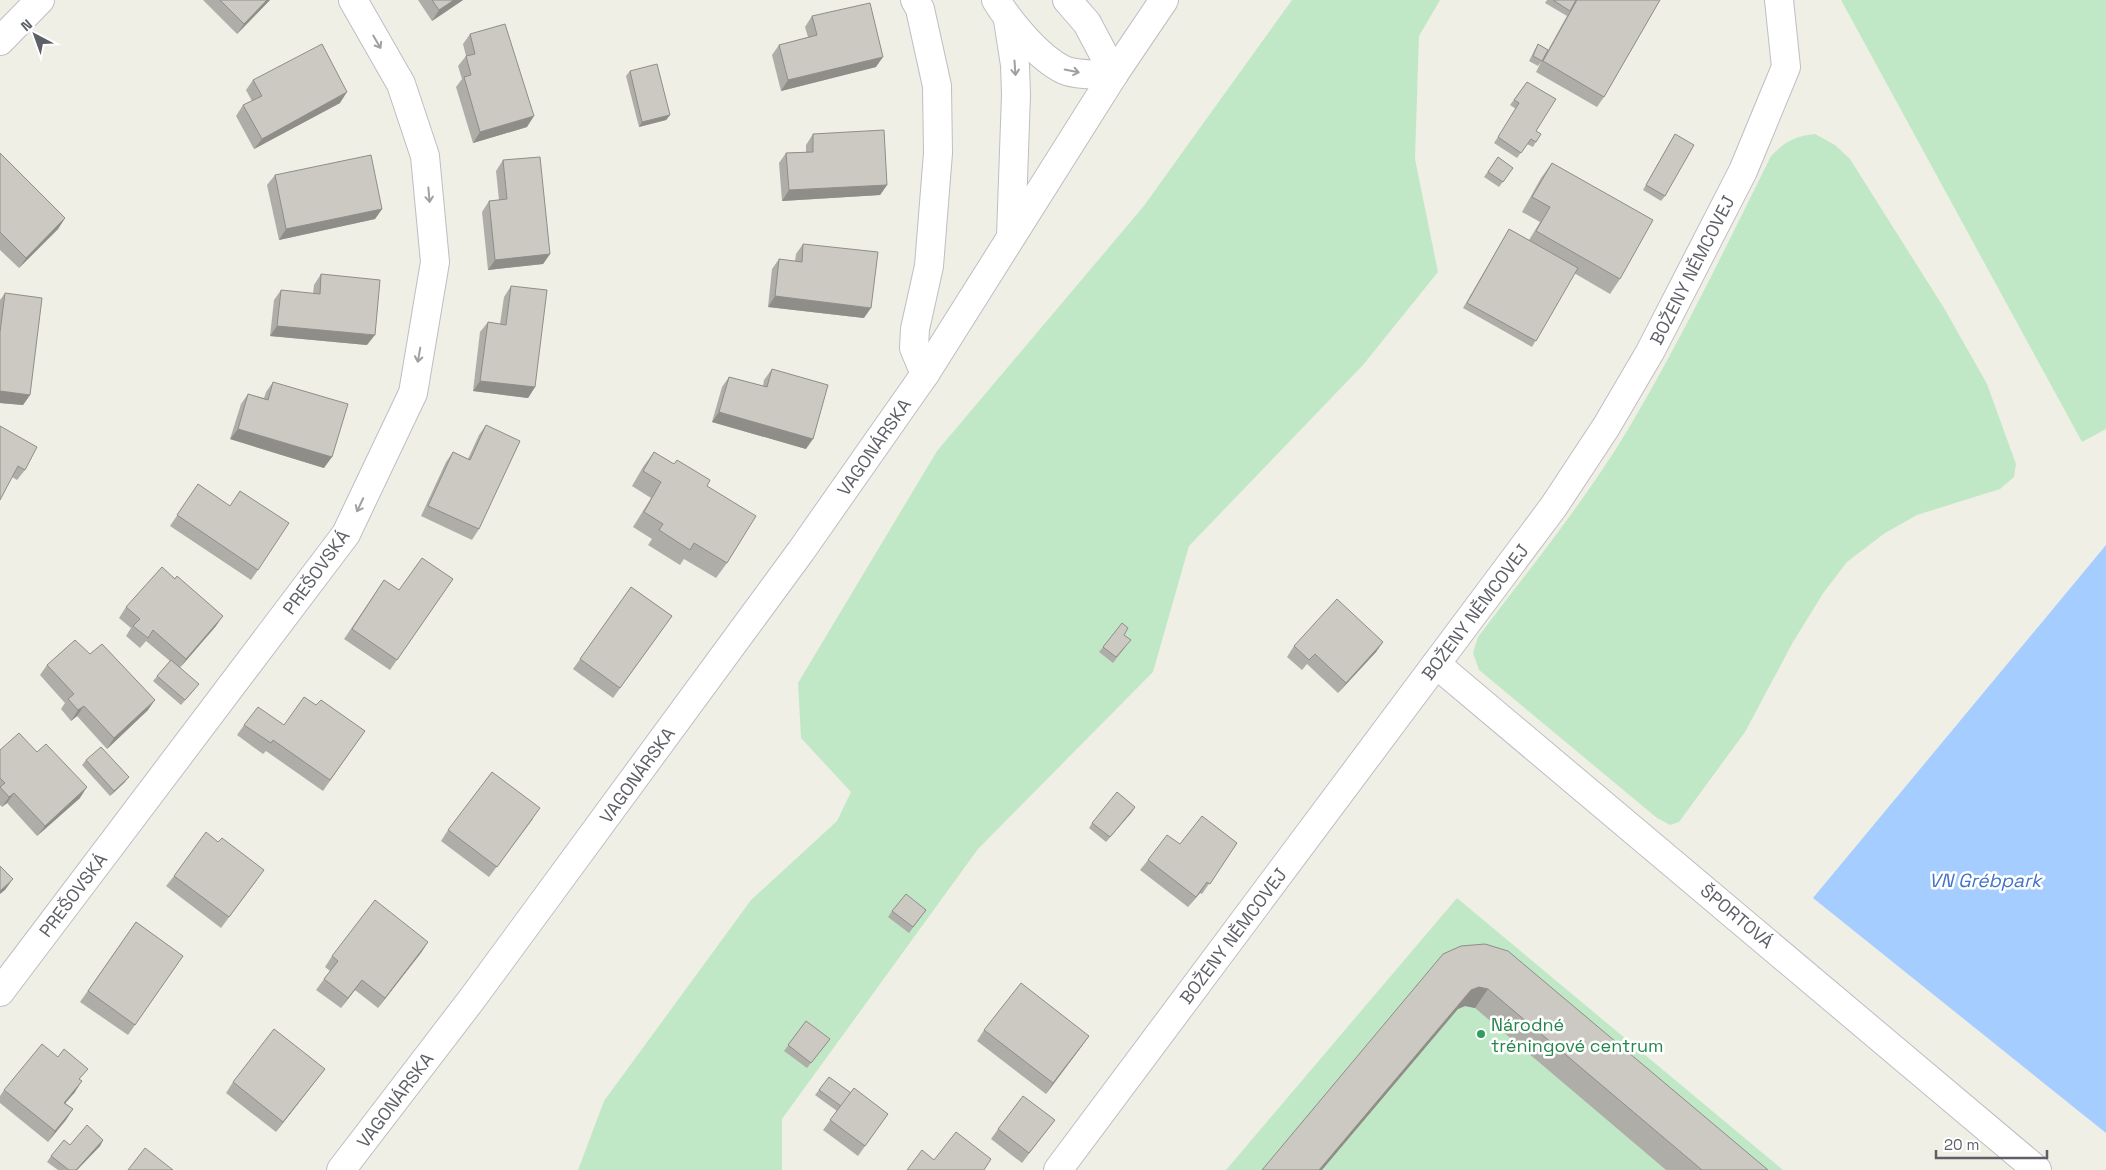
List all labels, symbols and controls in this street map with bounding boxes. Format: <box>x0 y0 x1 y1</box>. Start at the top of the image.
north arrow <box>10 10 60 60</box>
text: N <box>17 15 36 35</box>
one-way arrow <box>373 35 383 49</box>
one-way arrow <box>1010 60 1020 76</box>
one-way arrow <box>1064 67 1080 77</box>
one-way arrow <box>424 186 433 202</box>
street label: BOŽENY NĚMCOVEJ <box>1644 192 1740 348</box>
one-way arrow <box>414 347 424 363</box>
street label: VAGONÁRSKA <box>832 394 916 500</box>
one-way arrow <box>354 498 364 513</box>
street label: PREŠOVSKÁ <box>277 525 355 619</box>
street label: BOŽENY NĚMCOVEJ <box>1416 539 1534 685</box>
street label: VAGONÁRSKA <box>594 722 680 828</box>
street label: PREŠOVSKÁ <box>34 848 112 942</box>
street label: BOŽENY NĚMCOVEJ <box>1174 863 1292 1009</box>
water label: VN Grébpark <box>1929 868 2044 893</box>
street label: ŠPORTOVÁ <box>1696 879 1778 953</box>
place label: Národné tréningové centrum <box>1491 1013 1664 1057</box>
marker: Národné tréningové centrum <box>1475 1028 1487 1040</box>
street label: VAGONÁRSKA <box>352 1048 438 1152</box>
scale bar <box>1936 1128 2047 1160</box>
text: 20 m <box>1944 1135 1979 1154</box>

